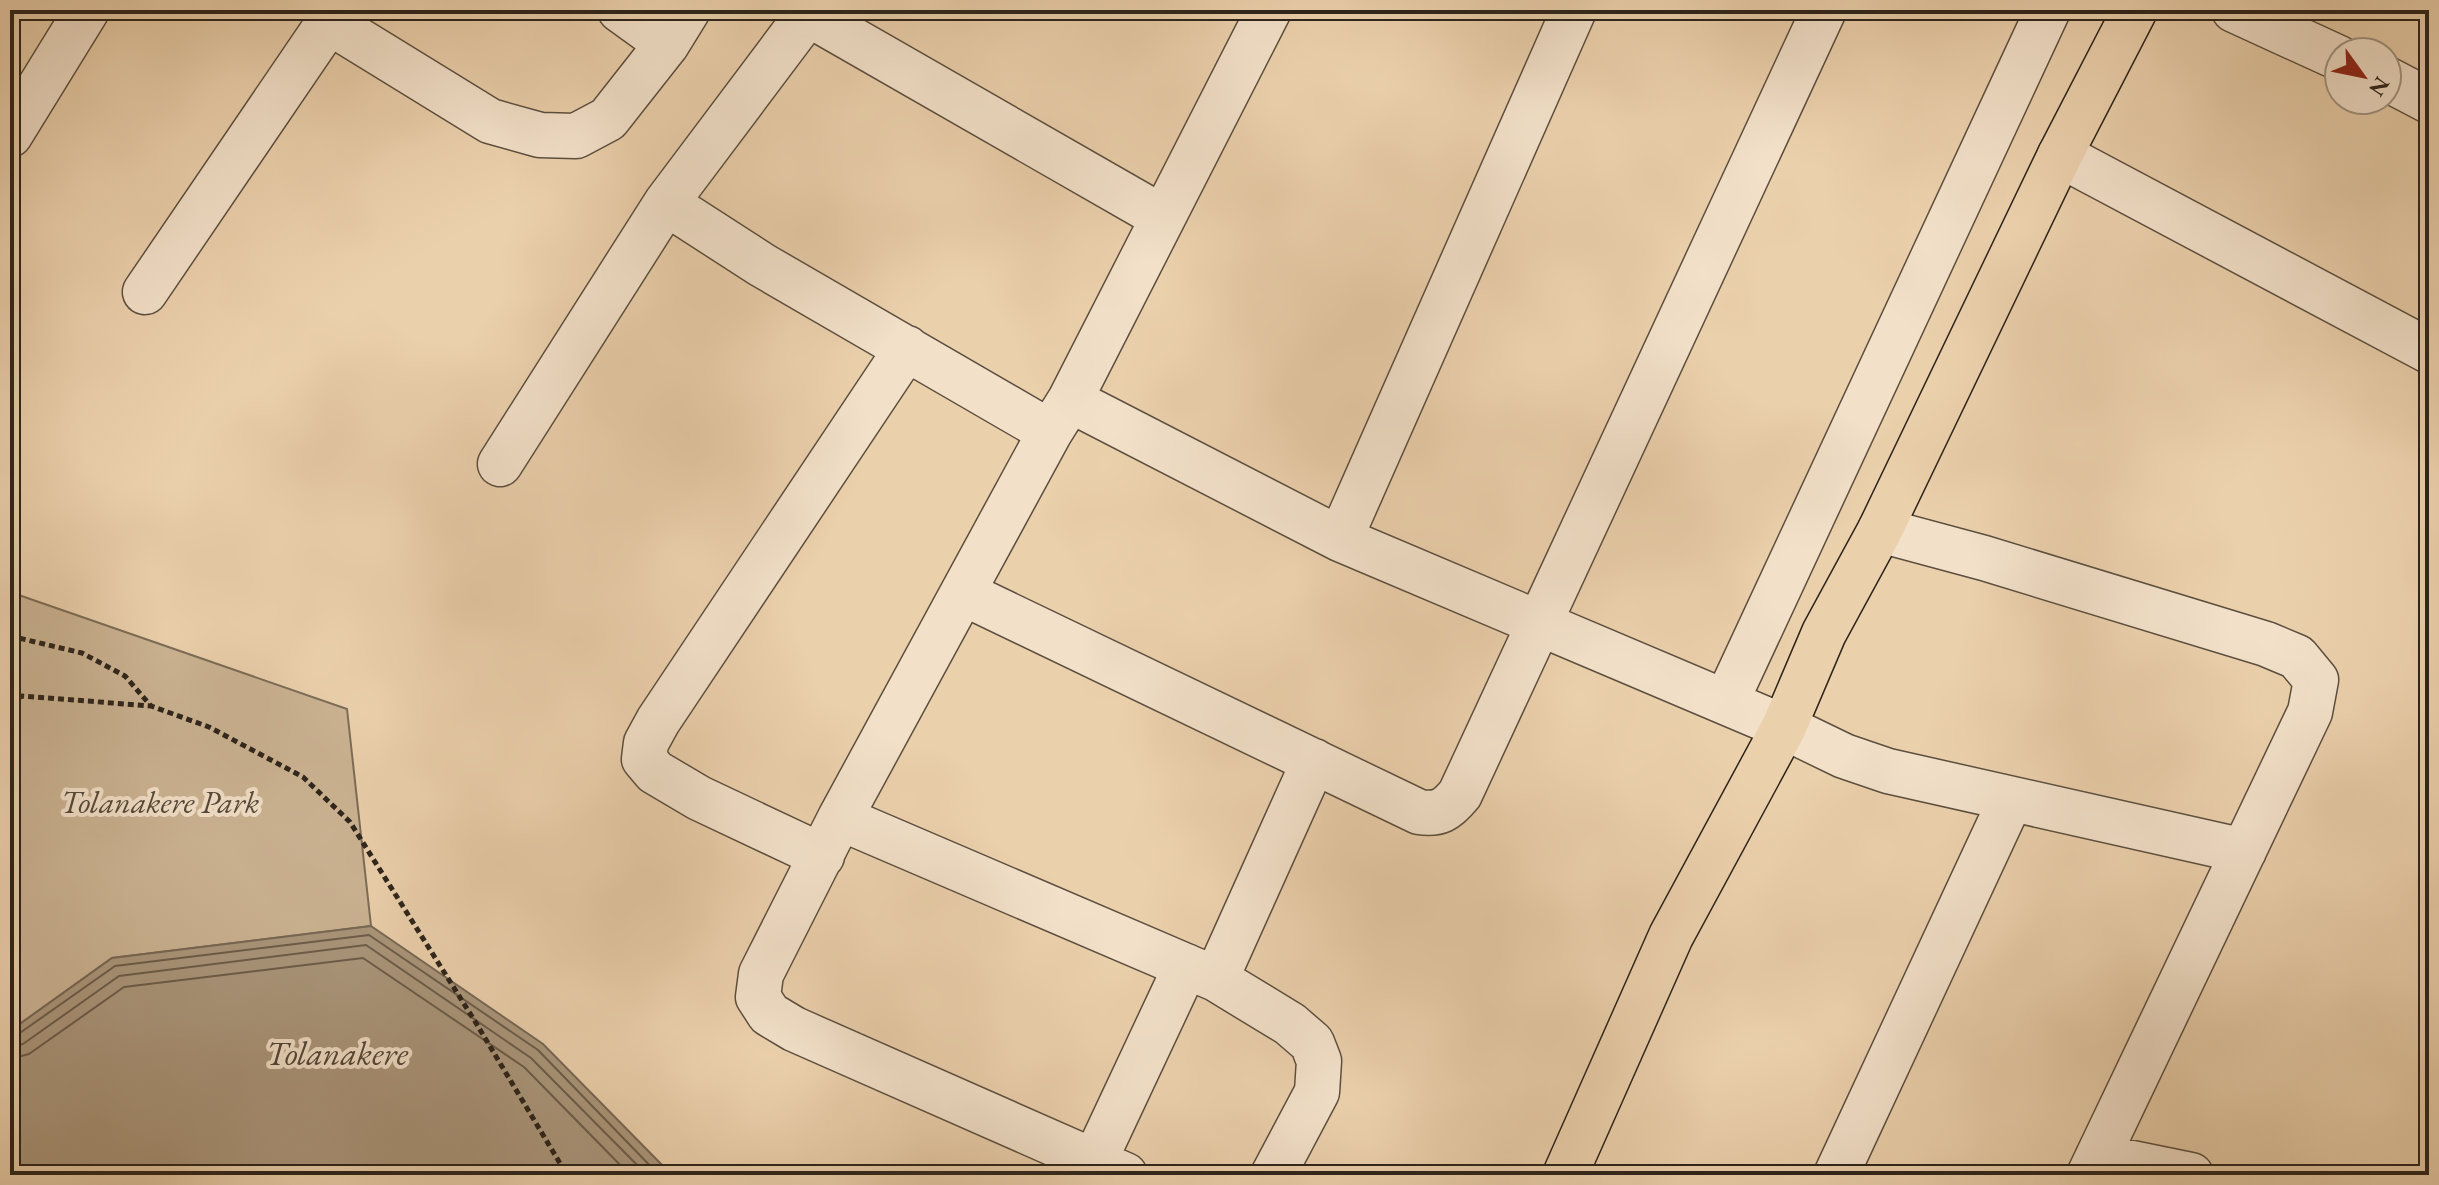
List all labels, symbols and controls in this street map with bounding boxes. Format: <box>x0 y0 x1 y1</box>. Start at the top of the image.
north arrow <box>2323 36 2403 116</box>
text: N <box>2362 71 2396 102</box>
park label: Tolanakere Park <box>61 781 260 823</box>
water label: Tolanakere <box>266 1031 409 1075</box>

